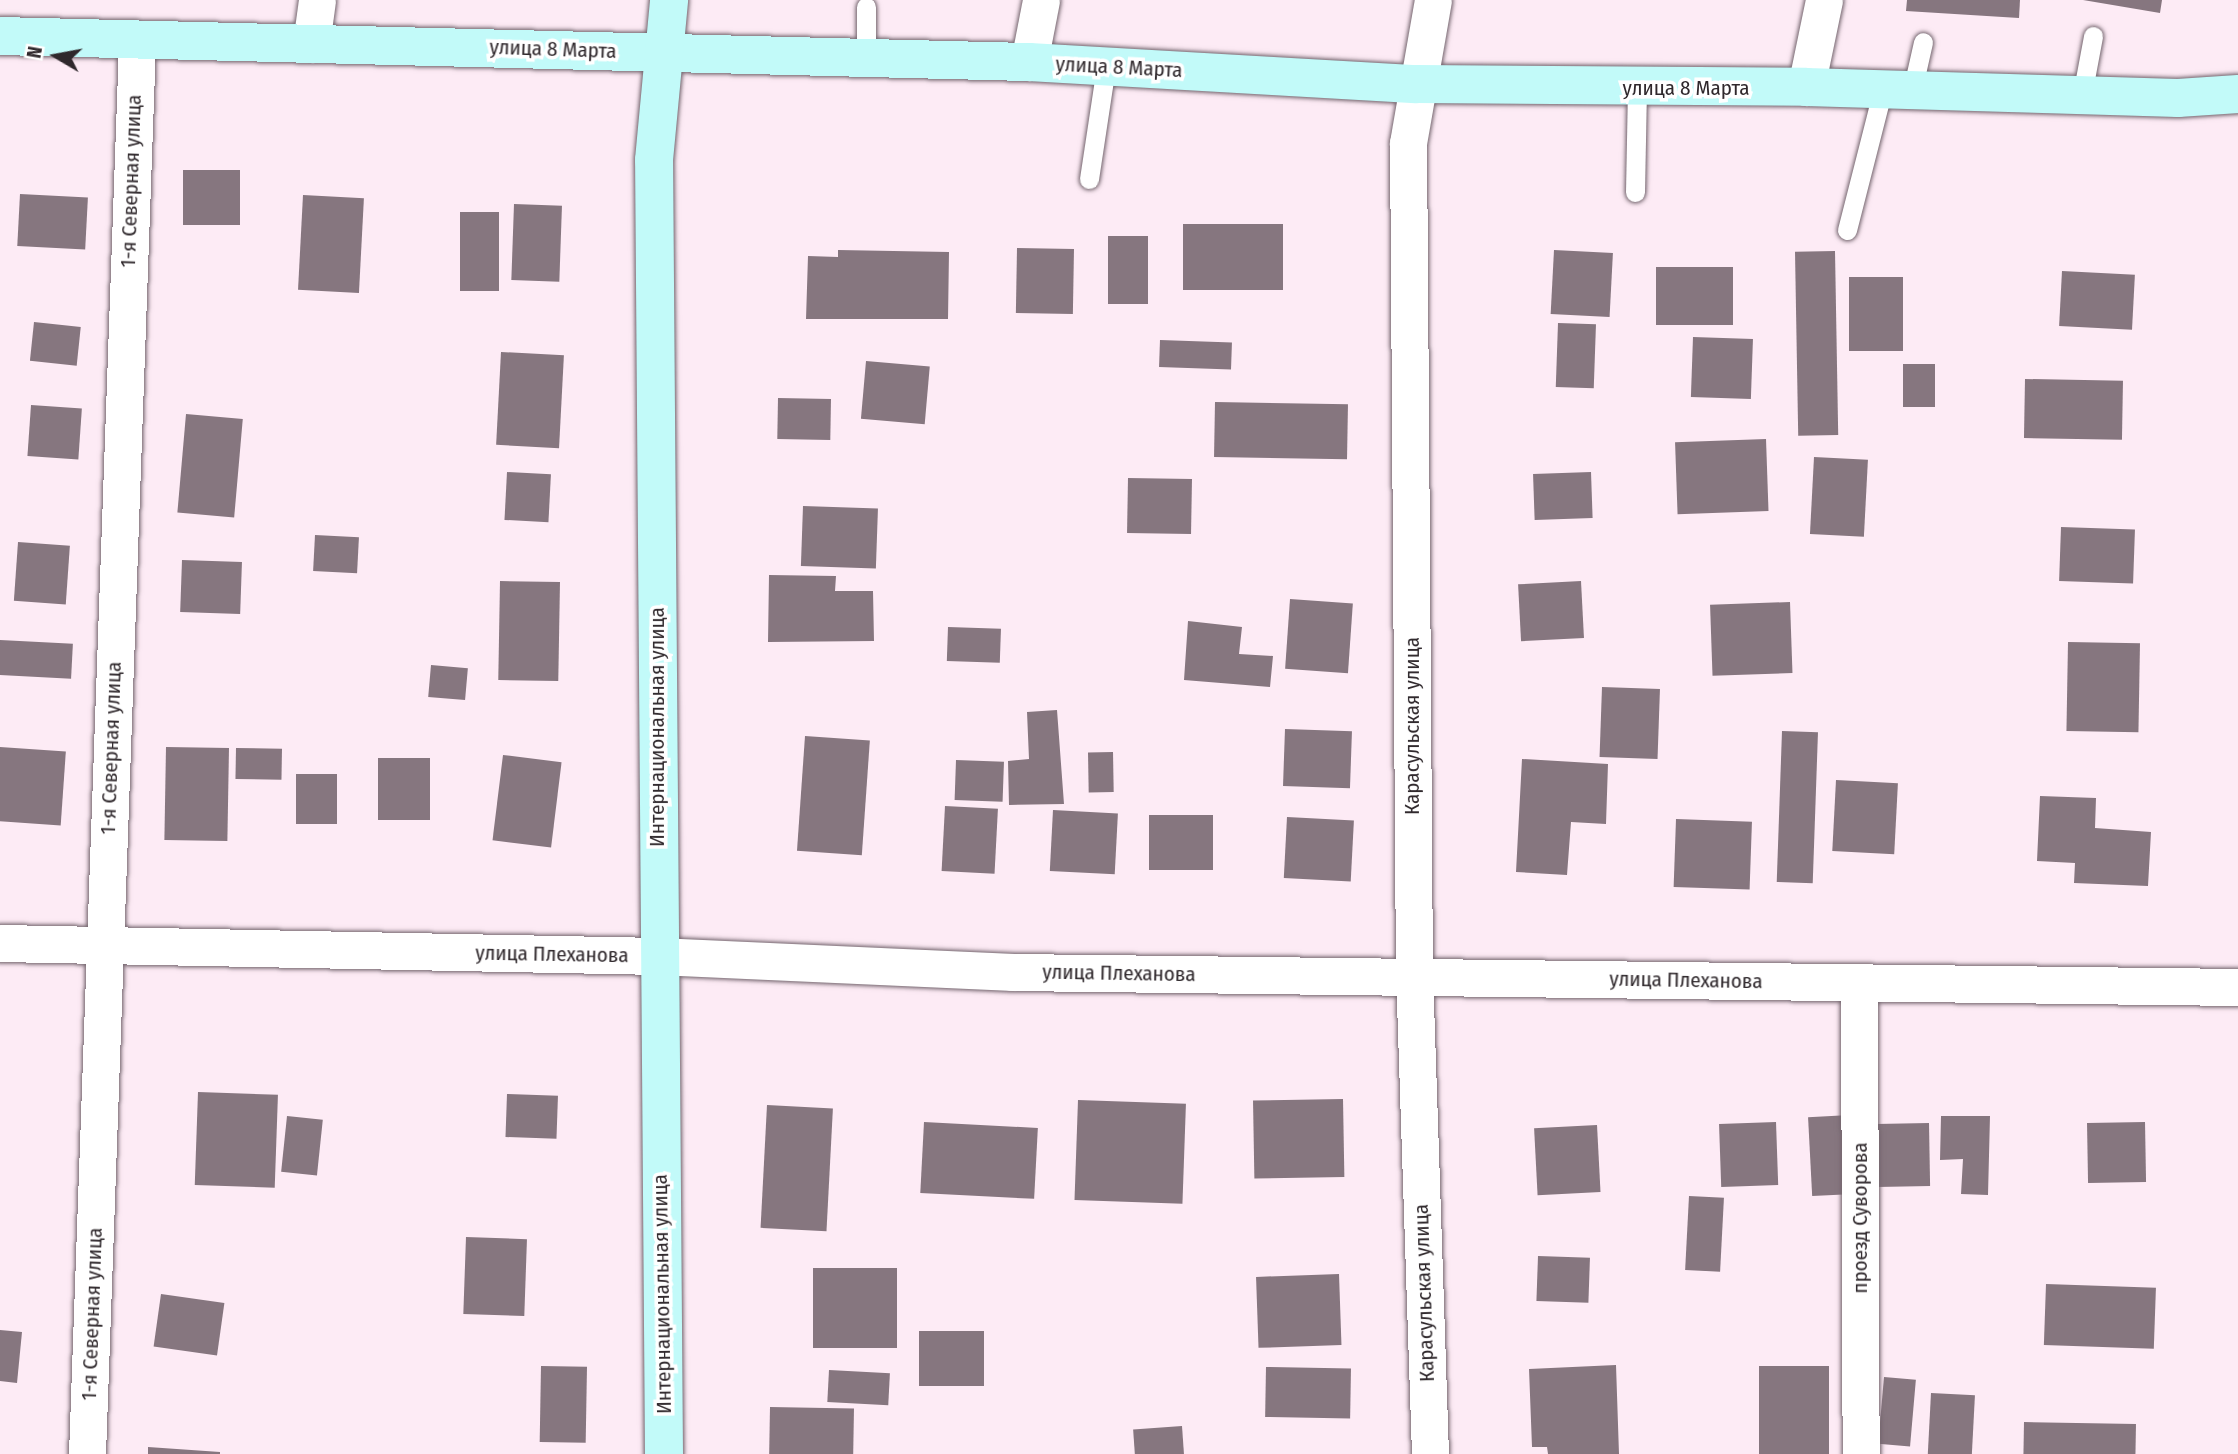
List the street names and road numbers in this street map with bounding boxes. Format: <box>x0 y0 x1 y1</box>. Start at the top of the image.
street label: улица 8 Марта <box>489 34 617 64</box>
street label: улица 8 Марта <box>1055 51 1183 83</box>
street label: улица 8 Марта <box>1623 75 1749 101</box>
street label: 1-я Северная улица <box>115 94 147 268</box>
street label: Интернациональная улица <box>644 607 670 847</box>
street label: Карасульская улица <box>1399 637 1425 815</box>
street label: 1-я Северная улица <box>95 661 127 835</box>
street label: улица Плеханова <box>475 940 629 968</box>
street label: улица Плеханова <box>1042 959 1196 987</box>
street label: улица Плеханова <box>1609 966 1763 994</box>
street label: проезд Суворова <box>1847 1142 1873 1294</box>
street label: Интернациональная улица <box>647 1174 677 1414</box>
street label: Карасульская улица <box>1408 1204 1440 1382</box>
street label: 1-я Северная улица <box>76 1227 108 1401</box>

